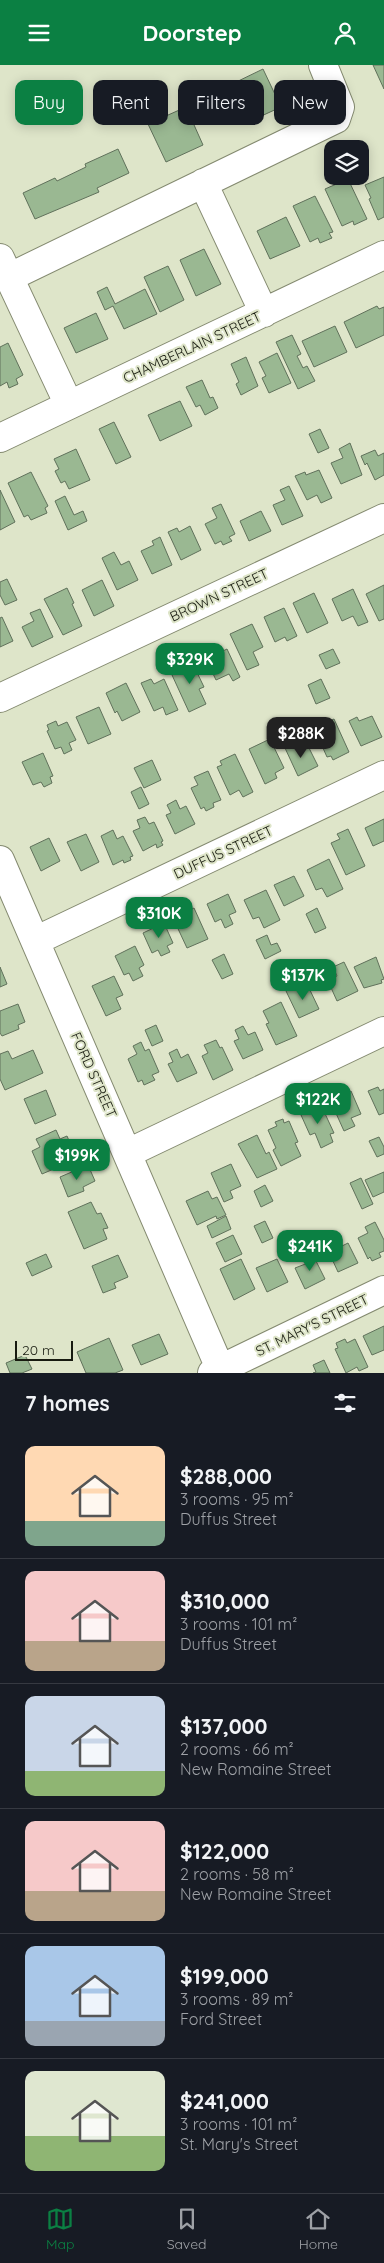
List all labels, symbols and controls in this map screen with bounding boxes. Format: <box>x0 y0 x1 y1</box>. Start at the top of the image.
icon: menu <box>25 19 53 47</box>
text: Doorstep <box>142 19 242 47</box>
icon: person <box>331 19 359 47</box>
chip: Buy <box>15 80 83 125</box>
chip: Rent <box>93 80 168 125</box>
chip: Filters <box>178 80 264 125</box>
chip: New <box>274 80 346 125</box>
map controls <box>324 140 369 185</box>
button: layers <box>324 140 369 185</box>
street label: CHAMBERLAIN STREET <box>120 307 264 387</box>
street label: BROWN STREET <box>167 564 271 626</box>
pin: $329K <box>155 643 225 685</box>
text: $329K <box>167 649 213 669</box>
pin: $288K <box>266 717 336 759</box>
text: $288K <box>278 723 324 743</box>
street label: DUFFUS STREET <box>170 821 276 883</box>
pin: $310K <box>124 897 194 939</box>
text: $310K <box>137 903 181 923</box>
pin: $137K <box>268 959 338 1001</box>
text: $137K <box>281 965 325 985</box>
street label: FORD STREET <box>67 1029 121 1121</box>
pin: $122K <box>283 1083 353 1125</box>
text: $122K <box>296 1089 340 1109</box>
pin: $199K <box>42 1139 112 1181</box>
text: $199K <box>55 1145 99 1165</box>
pin: $241K <box>275 1229 345 1272</box>
text: $241K <box>288 1236 332 1256</box>
street label: ST. MARY'S STREET <box>253 1290 371 1360</box>
scale bar <box>15 1338 72 1361</box>
text: 20 m <box>22 1341 55 1359</box>
icon: filters <box>331 1389 359 1417</box>
text: 7 homes <box>25 1390 110 1416</box>
text: $288,000 <box>180 1463 272 1489</box>
icon: home <box>65 1466 125 1526</box>
text: 3 rooms · 95 m² <box>180 1489 294 1509</box>
text: Duffus Street <box>180 1509 277 1529</box>
text: $310,000 <box>180 1588 269 1614</box>
icon: home <box>65 1591 125 1651</box>
text: 3 rooms · 101 m² <box>180 1614 297 1634</box>
text: Duffus Street <box>180 1634 277 1654</box>
text: $137,000 <box>180 1713 267 1739</box>
icon: home <box>65 1716 125 1776</box>
text: 2 rooms · 66 m² <box>180 1739 294 1759</box>
text: New Romaine Street <box>180 1759 332 1779</box>
text: $122,000 <box>180 1838 269 1864</box>
icon: home <box>65 1841 125 1901</box>
text: 2 rooms · 58 m² <box>180 1864 294 1884</box>
text: New Romaine Street <box>180 1884 332 1904</box>
text: $199,000 <box>180 1963 269 1989</box>
icon: home <box>65 1966 125 2026</box>
text: 3 rooms · 89 m² <box>180 1989 293 2009</box>
text: Ford Street <box>180 2009 262 2029</box>
text: $241,000 <box>180 2088 269 2114</box>
icon: home <box>65 2091 125 2151</box>
text: 3 rooms · 101 m² <box>180 2114 297 2134</box>
text: St. Mary's Street <box>180 2134 299 2154</box>
tab: Map <box>46 2205 75 2253</box>
tab: Saved <box>167 2205 207 2253</box>
tab: Home <box>299 2205 338 2253</box>

